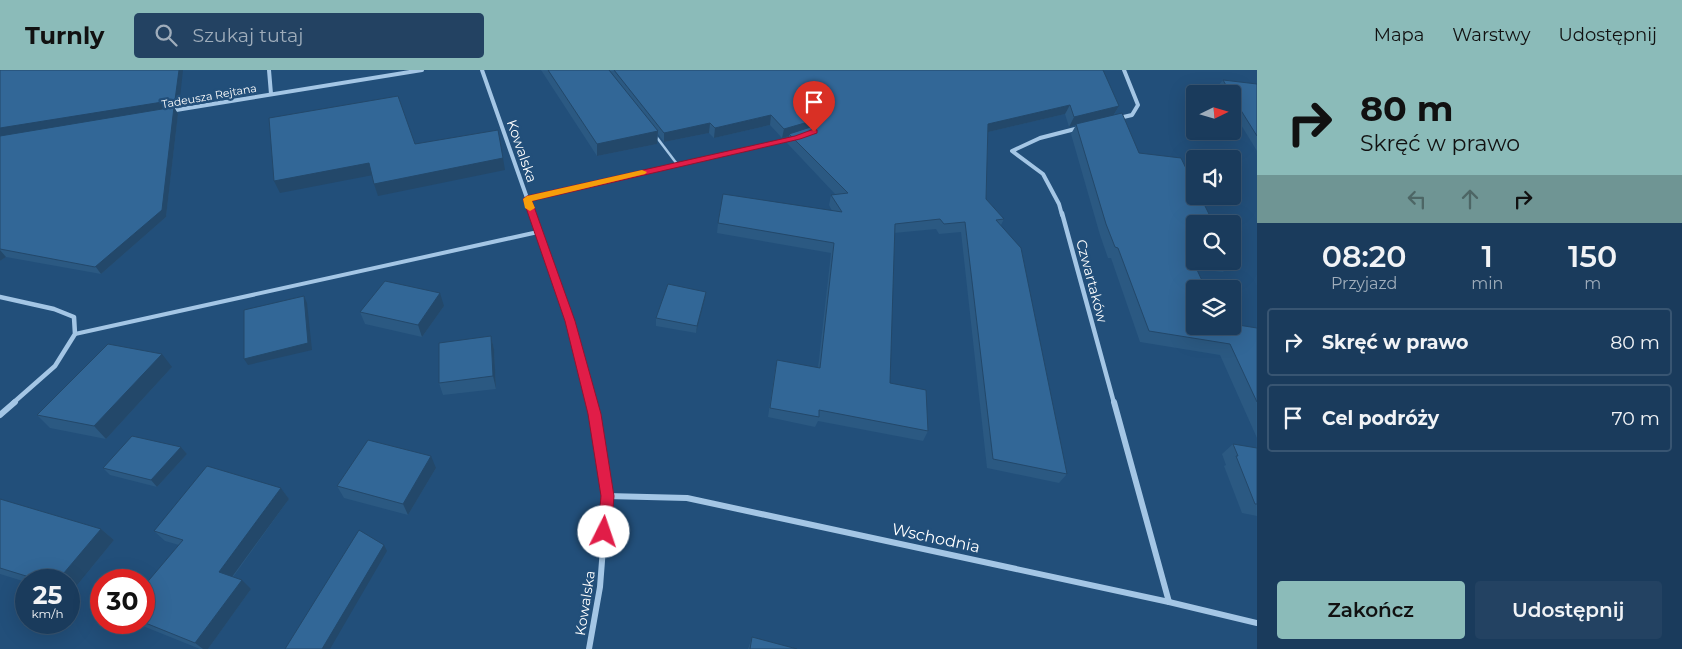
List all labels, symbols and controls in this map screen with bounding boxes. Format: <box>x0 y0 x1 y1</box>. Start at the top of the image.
search box <box>134 13 484 58</box>
text: Turnly <box>25 21 104 50</box>
icon: search <box>152 21 180 49</box>
text: Szukaj tutaj <box>192 24 303 47</box>
text: Mapa <box>1374 24 1424 46</box>
text: Warstwy <box>1452 24 1530 46</box>
text: Udostępnij <box>1558 24 1657 46</box>
street label: Tadeusza Rejtana <box>160 81 258 111</box>
pin <box>793 81 835 132</box>
north arrow <box>1186 85 1241 140</box>
map controls <box>1186 85 1241 335</box>
text: 80 m <box>1360 87 1454 130</box>
icon: arrive <box>800 88 828 116</box>
icon: right <box>1277 90 1342 155</box>
street label: Kowalska <box>503 117 541 185</box>
text: Skręć w prawo <box>1360 130 1520 157</box>
button: sound <box>1186 150 1241 205</box>
icon: left <box>1403 185 1431 213</box>
icon: ahead <box>1456 185 1484 213</box>
icon: right <box>1509 185 1537 213</box>
button: search <box>1186 215 1241 270</box>
street label: Czwartaków <box>1072 237 1112 325</box>
text: 08:20 <box>1322 238 1406 275</box>
text: 1 <box>1482 238 1493 275</box>
text: 150 <box>1568 238 1617 275</box>
text: Przyjazd <box>1331 274 1397 293</box>
text: min <box>1471 274 1503 293</box>
text: m <box>1584 274 1601 293</box>
button: layers <box>1186 280 1241 335</box>
icon: right <box>1279 328 1307 356</box>
text: Skręć w prawo <box>1322 331 1468 354</box>
text: 80 m <box>1610 331 1660 354</box>
icon: arrive <box>1279 404 1307 432</box>
text: Cel podróży <box>1322 407 1439 430</box>
text: 70 m <box>1611 407 1660 430</box>
position arrow <box>577 505 629 557</box>
street label: Wschodnia <box>890 519 982 557</box>
speed limit sign: 30 <box>90 569 155 634</box>
street label: Kowalska <box>571 569 599 637</box>
text: 25 <box>33 580 62 610</box>
button: Zakończ <box>1277 581 1465 639</box>
button: Udostępnij <box>1475 581 1662 639</box>
text: km/h <box>31 606 64 621</box>

